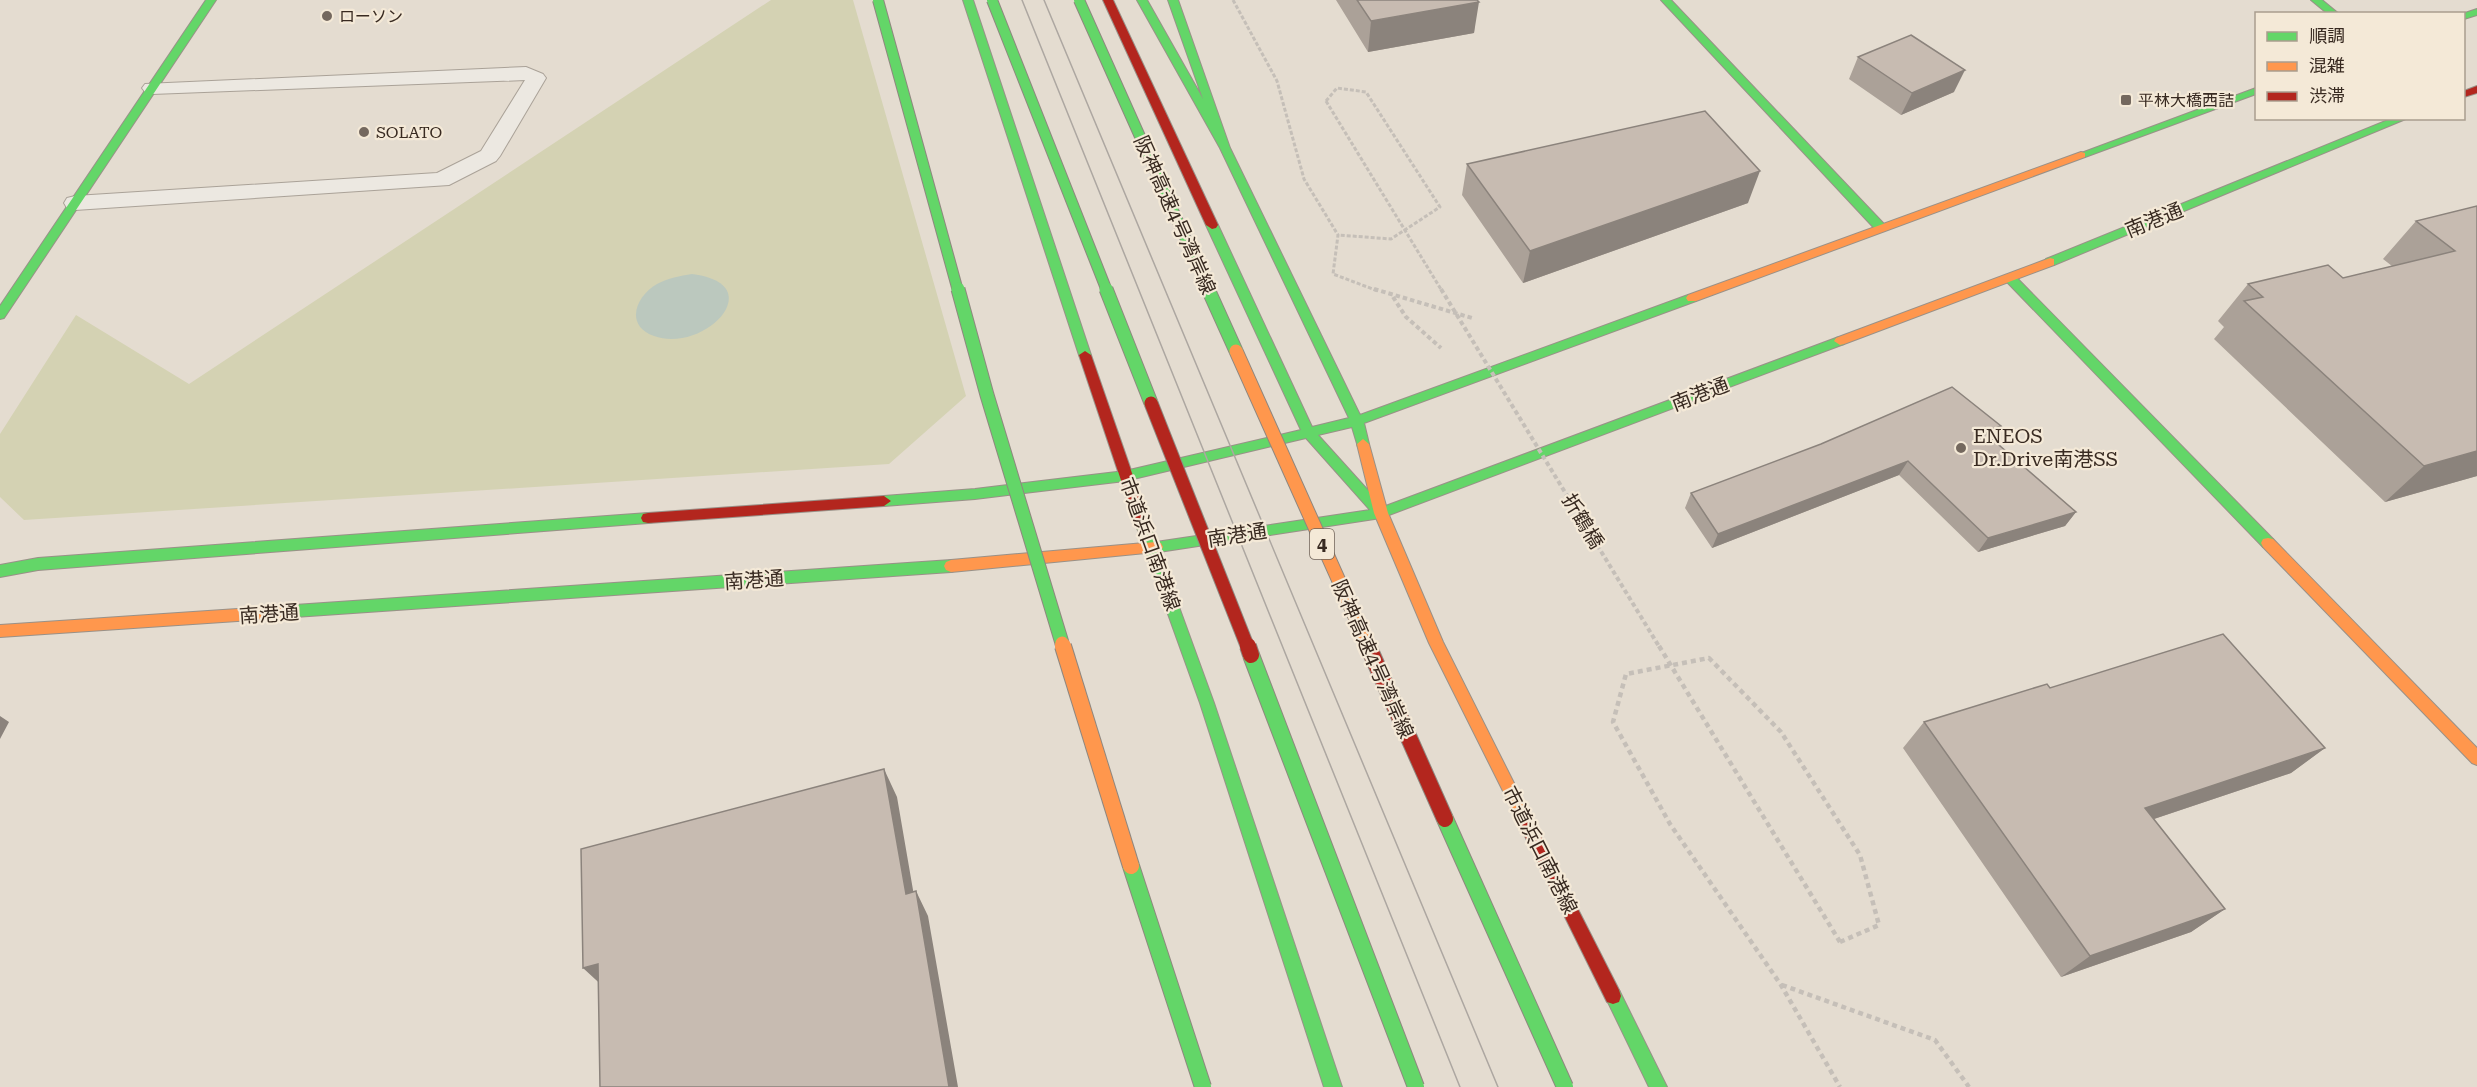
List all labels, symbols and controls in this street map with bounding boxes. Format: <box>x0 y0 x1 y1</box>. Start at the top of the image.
place label: ローソン <box>339 7 403 26</box>
marker: ローソン <box>320 9 334 23</box>
legend <box>2255 12 2465 120</box>
text: 順調 <box>2309 25 2345 46</box>
text: 混雑 <box>2309 55 2345 76</box>
text: 渋滞 <box>2309 85 2345 106</box>
place label: 平林大橋西詰 <box>2138 91 2234 110</box>
marker: 平林大橋西詰 <box>2119 93 2133 107</box>
place label: SOLATO <box>376 123 442 142</box>
marker: SOLATO <box>357 125 371 139</box>
street label: 阪神高速4号湾岸線 <box>1129 132 1221 298</box>
street label: 南港通 <box>2122 198 2186 242</box>
street label: 南港通 <box>1668 372 1732 416</box>
place label: ENEOS Dr.Drive南港SS <box>1973 424 2118 471</box>
marker: ENEOS Dr.Drive南港SS <box>1954 441 1968 455</box>
street label: 市道浜口南港線 <box>1115 474 1185 614</box>
street label: 折鶴橋 <box>1557 489 1609 553</box>
street label: 南港通 <box>1205 518 1269 552</box>
road number: 4 <box>1310 529 1334 559</box>
street label: 南港通 <box>723 566 785 594</box>
street label: 阪神高速4号湾岸線 <box>1327 576 1419 742</box>
street label: 南港通 <box>238 600 300 628</box>
street label: 市道浜口南港線 <box>1498 782 1582 918</box>

